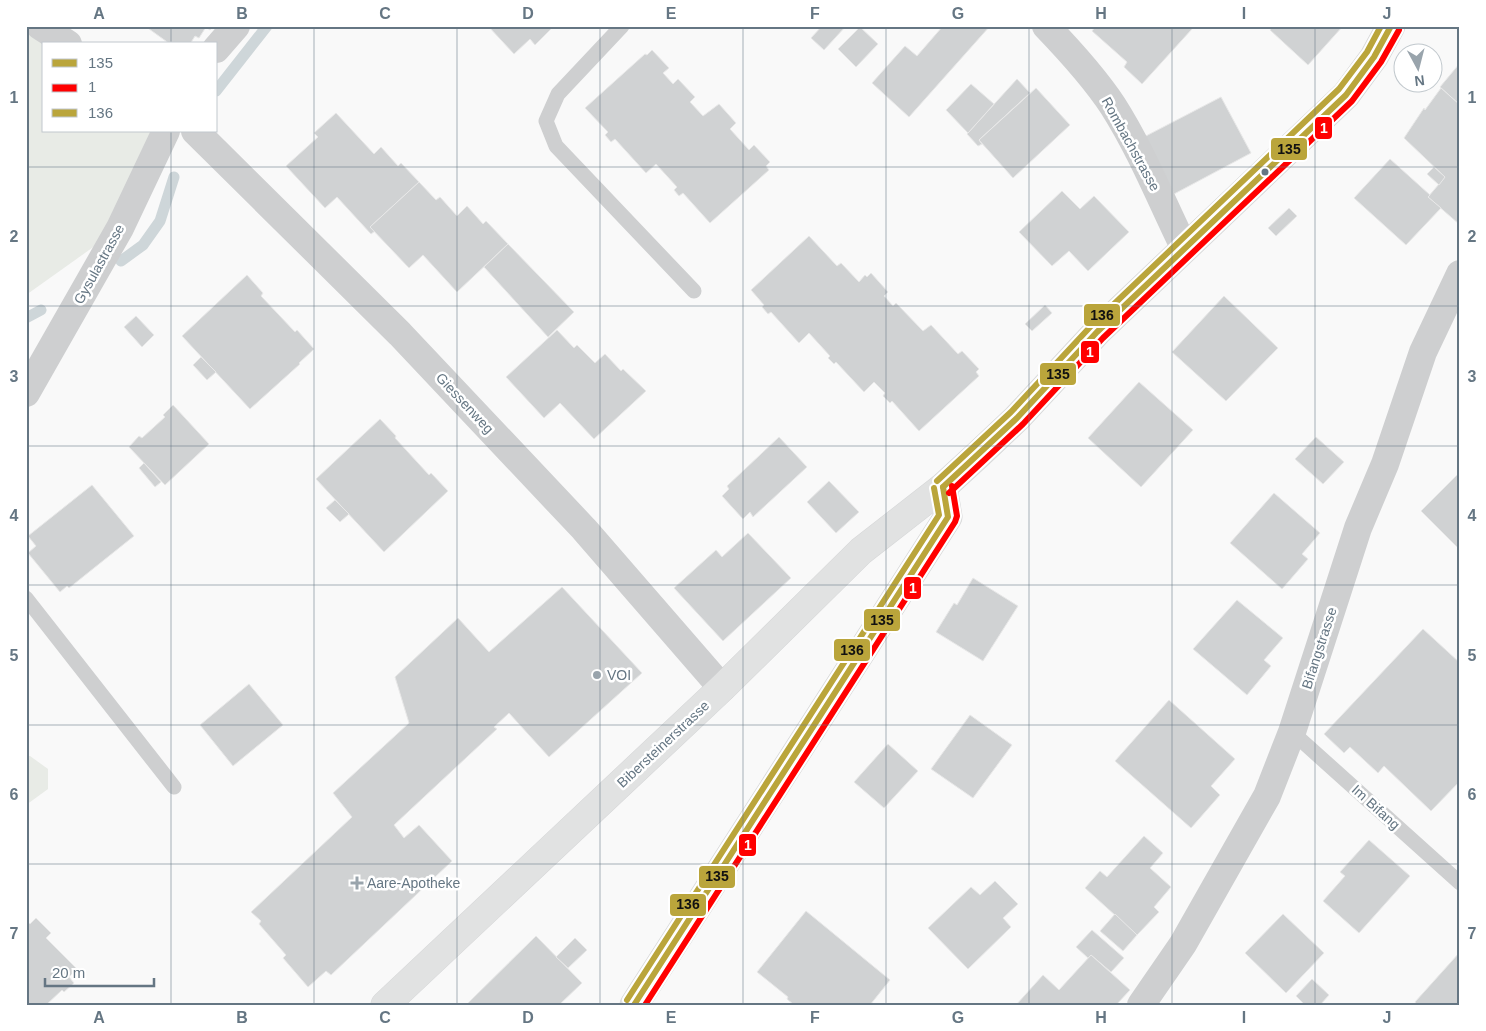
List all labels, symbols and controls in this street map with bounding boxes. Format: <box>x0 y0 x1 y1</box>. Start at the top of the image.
text: A <box>93 5 105 22</box>
text: B <box>236 5 248 22</box>
text: C <box>379 5 391 22</box>
text: D <box>522 5 534 22</box>
text: E <box>666 5 677 22</box>
text: F <box>810 5 820 22</box>
text: G <box>952 5 964 22</box>
text: H <box>1095 5 1107 22</box>
text: I <box>1242 5 1246 22</box>
text: J <box>1383 5 1391 22</box>
legend <box>42 42 218 132</box>
north arrow <box>1394 42 1444 92</box>
text: 135 <box>88 54 113 71</box>
text: N <box>1414 72 1426 89</box>
text: 1 <box>88 78 96 95</box>
text: 1 <box>10 89 19 106</box>
text: 1 <box>1468 89 1477 106</box>
street label: Rombachstrasse <box>1099 94 1164 194</box>
text: 136 <box>88 104 113 121</box>
line badge: 1 <box>1314 116 1333 140</box>
text: 1 <box>1320 120 1328 136</box>
line badge: 135 <box>1270 137 1308 161</box>
text: 135 <box>1277 141 1301 157</box>
unlabelled marker <box>1260 167 1270 177</box>
street label: Gysulastrasse <box>71 221 128 307</box>
text: 2 <box>10 228 19 245</box>
text: 2 <box>1468 228 1477 245</box>
line badge: 136 <box>1083 303 1121 327</box>
text: 136 <box>1090 307 1114 323</box>
line badge: 1 <box>1080 340 1100 364</box>
text: 1 <box>1086 344 1094 360</box>
line badge: 135 <box>1039 362 1077 386</box>
text: 135 <box>1046 366 1070 382</box>
text: 3 <box>10 368 19 385</box>
text: 3 <box>1468 368 1477 385</box>
street label: Giessenweg <box>433 369 497 437</box>
text: 4 <box>10 507 19 524</box>
text: 4 <box>1468 507 1477 524</box>
line badge: 1 <box>903 576 922 600</box>
text: 1 <box>909 580 917 596</box>
street label: Bifangstrasse <box>1298 605 1340 691</box>
line badge: 135 <box>863 608 901 632</box>
text: 135 <box>870 612 894 628</box>
line badge: 136 <box>833 638 871 662</box>
text: 136 <box>840 642 864 658</box>
text: 5 <box>10 647 19 664</box>
text: 5 <box>1468 647 1477 664</box>
place label: VOI <box>607 667 631 683</box>
marker: VOI <box>591 669 603 681</box>
street label: Bibersteinerstrasse <box>614 697 712 791</box>
street label: Im Bifang <box>1349 781 1403 833</box>
text: 6 <box>10 786 19 803</box>
text: 6 <box>1468 786 1477 803</box>
line badge: 1 <box>738 833 757 857</box>
text: 1 <box>744 837 752 853</box>
line badge: 135 <box>698 865 736 889</box>
text: 135 <box>705 868 729 884</box>
place label: Aare-Apotheke <box>367 875 461 891</box>
marker: Aare-Apotheke <box>351 877 363 889</box>
line badge: 136 <box>669 893 707 917</box>
text: 136 <box>676 896 700 912</box>
text: 7 <box>10 925 19 942</box>
text: 7 <box>1468 925 1477 942</box>
scale bar <box>45 956 154 988</box>
text: 20 m <box>52 964 85 981</box>
text: A <box>93 1009 105 1026</box>
text: B <box>236 1009 248 1026</box>
text: C <box>379 1009 391 1026</box>
text: D <box>522 1009 534 1026</box>
text: E <box>666 1009 677 1026</box>
text: F <box>810 1009 820 1026</box>
text: G <box>952 1009 964 1026</box>
text: H <box>1095 1009 1107 1026</box>
text: I <box>1242 1009 1246 1026</box>
text: J <box>1383 1009 1391 1026</box>

